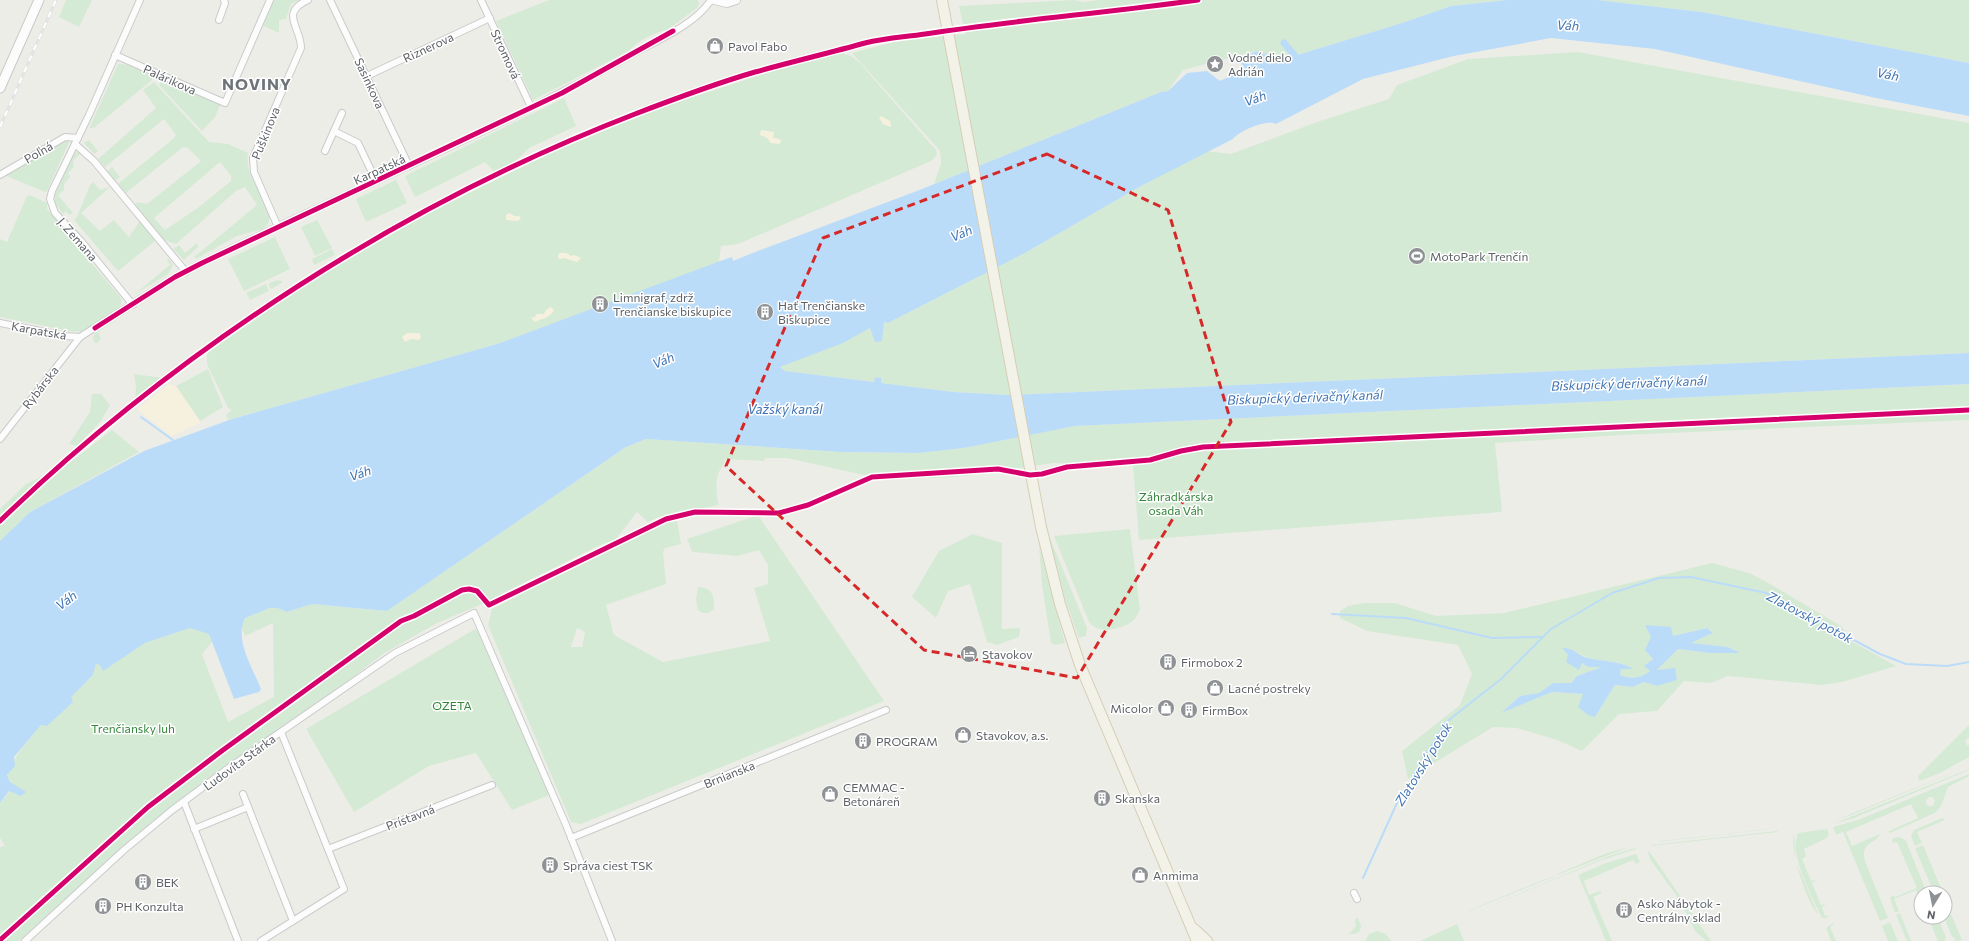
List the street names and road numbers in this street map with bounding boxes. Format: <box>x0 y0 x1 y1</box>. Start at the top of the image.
street label: Stromová <box>488 27 524 81</box>
street label: Riznerova <box>401 29 455 65</box>
street label: Sasinkova <box>352 55 388 111</box>
street label: Palárikova <box>141 61 199 97</box>
street label: Puškinova <box>248 105 282 161</box>
street label: Poľná <box>21 138 55 166</box>
street label: Karpatská <box>351 151 407 187</box>
street label: J. Zemana <box>55 214 101 264</box>
street label: Karpatská <box>10 318 68 342</box>
street label: Rybárska <box>19 363 61 411</box>
street label: Ľudovíta Stárka <box>200 731 278 793</box>
street label: Brnianska <box>701 757 757 791</box>
street label: Prístavná <box>384 801 436 833</box>

